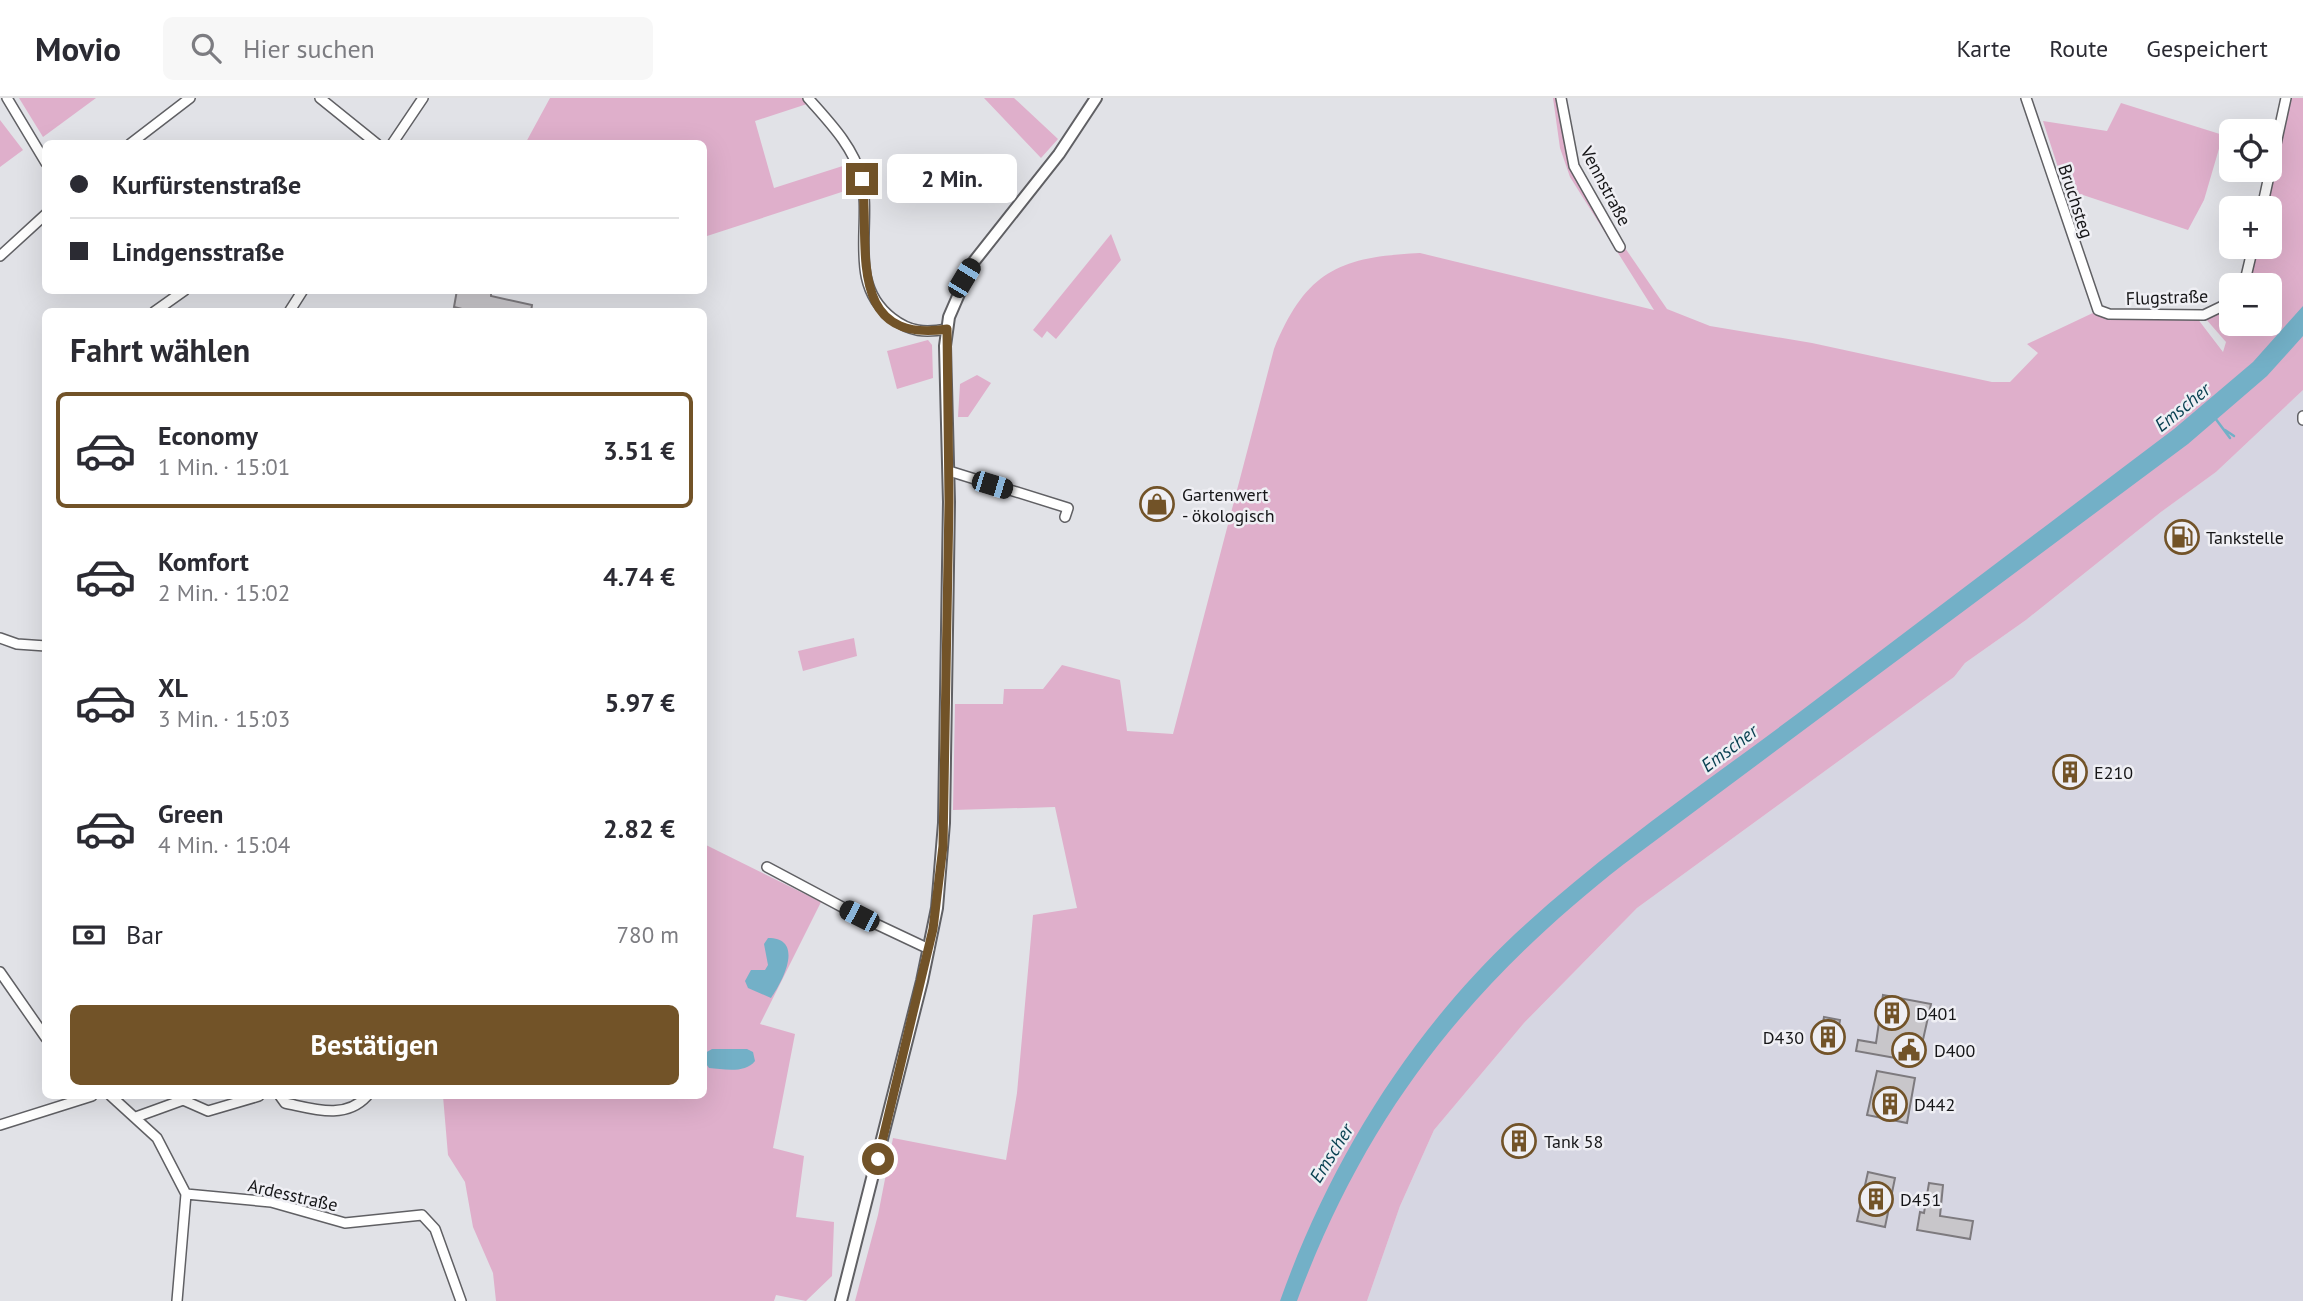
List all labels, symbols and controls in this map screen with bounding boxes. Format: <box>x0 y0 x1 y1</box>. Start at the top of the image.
search box <box>163 17 653 80</box>
text: Movio <box>35 27 121 70</box>
icon: search <box>187 29 225 67</box>
text: Hier suchen <box>243 32 375 65</box>
text: Karte <box>1956 33 2011 64</box>
text: Route <box>2049 33 2108 64</box>
text: Gespeichert <box>2146 33 2268 64</box>
map controls <box>2219 119 2282 336</box>
button: locate <box>2219 119 2282 182</box>
street label: Vennstraße <box>1575 142 1636 230</box>
callout: 2 Min. <box>886 154 1016 204</box>
street label: Bruchsteg <box>2053 161 2099 241</box>
route end <box>846 163 878 195</box>
text: 2 Min. <box>921 164 983 193</box>
text: Kurfürstenstraße <box>112 168 301 201</box>
button: + <box>2219 196 2282 259</box>
text: Lindgensstraße <box>112 235 284 268</box>
car <box>945 255 984 301</box>
button: − <box>2219 273 2282 336</box>
street label: Flugstraße <box>2125 284 2209 310</box>
text: Fahrt wählen <box>70 329 250 371</box>
water label: Emscher <box>2149 376 2216 437</box>
icon: car <box>74 419 137 482</box>
text: Economy <box>158 419 258 452</box>
text: 3.51 € <box>603 434 675 467</box>
text: 1 Min. · 15:01 <box>158 452 290 481</box>
car <box>969 469 1016 501</box>
place label: Gartenwert - ökologisch <box>1182 483 1274 527</box>
shop icon: Gartenwert - ökologisch <box>1138 485 1176 523</box>
fuel station icon: Tankstelle <box>2163 518 2201 556</box>
place label: Tankstelle <box>2206 526 2284 549</box>
icon: car <box>74 545 137 608</box>
text: Komfort <box>158 545 249 578</box>
text: 4.74 € <box>603 560 675 593</box>
text: 2 Min. · 15:02 <box>158 578 290 607</box>
icon: car <box>74 671 137 734</box>
text: XL <box>158 671 188 704</box>
text: 5.97 € <box>604 686 675 719</box>
text: 3 Min. · 15:03 <box>158 704 290 733</box>
water label: Emscher <box>1696 718 1764 777</box>
building icon: E210 <box>2051 753 2089 791</box>
place label: E210 <box>2094 761 2133 784</box>
icon: car <box>74 797 137 860</box>
text: Green <box>158 797 223 830</box>
text: 2.82 € <box>603 812 675 845</box>
text: 4 Min. · 15:04 <box>158 830 290 859</box>
car <box>836 897 883 935</box>
icon: cash <box>70 916 108 954</box>
text: Bar <box>126 918 163 951</box>
text: 780 m <box>617 920 679 949</box>
building icon: D401 <box>1873 994 1911 1032</box>
place label: D401 <box>1916 1002 1957 1025</box>
button: Bestätigen <box>70 1005 679 1085</box>
building icon: D430 <box>1809 1018 1847 1056</box>
place label: D430 <box>1763 1026 1804 1049</box>
public building icon: D400 <box>1890 1031 1928 1069</box>
place label: D400 <box>1934 1039 1975 1062</box>
building icon: D442 <box>1871 1085 1909 1123</box>
place label: D442 <box>1914 1093 1955 1116</box>
water label: Emscher <box>1304 1118 1359 1187</box>
building icon: Tank 58 <box>1500 1122 1538 1160</box>
place label: Tank 58 <box>1544 1130 1603 1153</box>
route start <box>862 1143 894 1175</box>
street label: Ardesstraße <box>246 1173 340 1217</box>
building icon: D451 <box>1857 1180 1895 1218</box>
place label: D451 <box>1900 1188 1941 1211</box>

